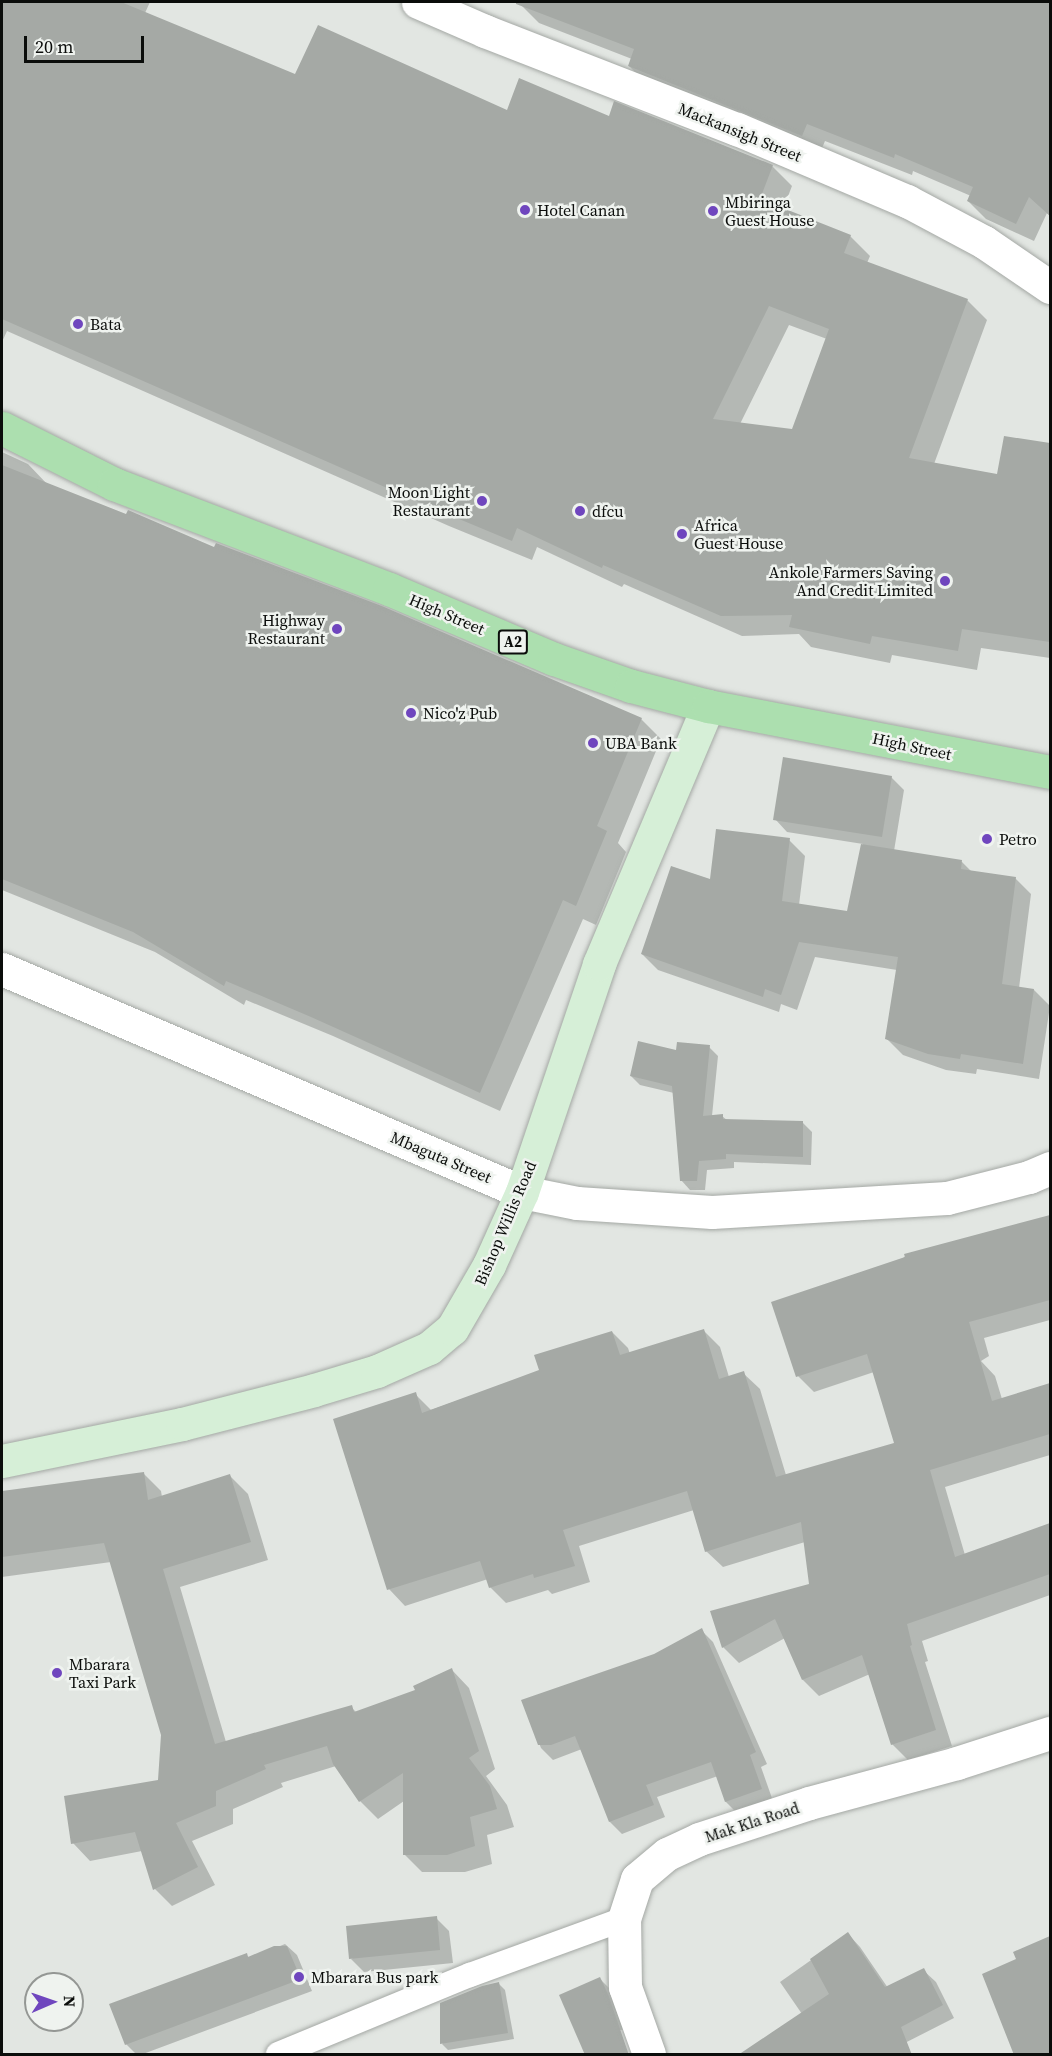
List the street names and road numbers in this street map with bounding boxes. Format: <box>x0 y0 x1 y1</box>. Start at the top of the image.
street label: Mackansigh Street <box>676 99 804 165</box>
street label: High Street <box>406 589 488 639</box>
road number: A2 <box>496 630 530 654</box>
street label: High Street <box>871 728 953 764</box>
street label: Mbaguta Street <box>388 1127 494 1187</box>
street label: Bishop Willis Road <box>470 1158 540 1288</box>
street label: Mak Kla Road <box>702 1798 802 1846</box>

